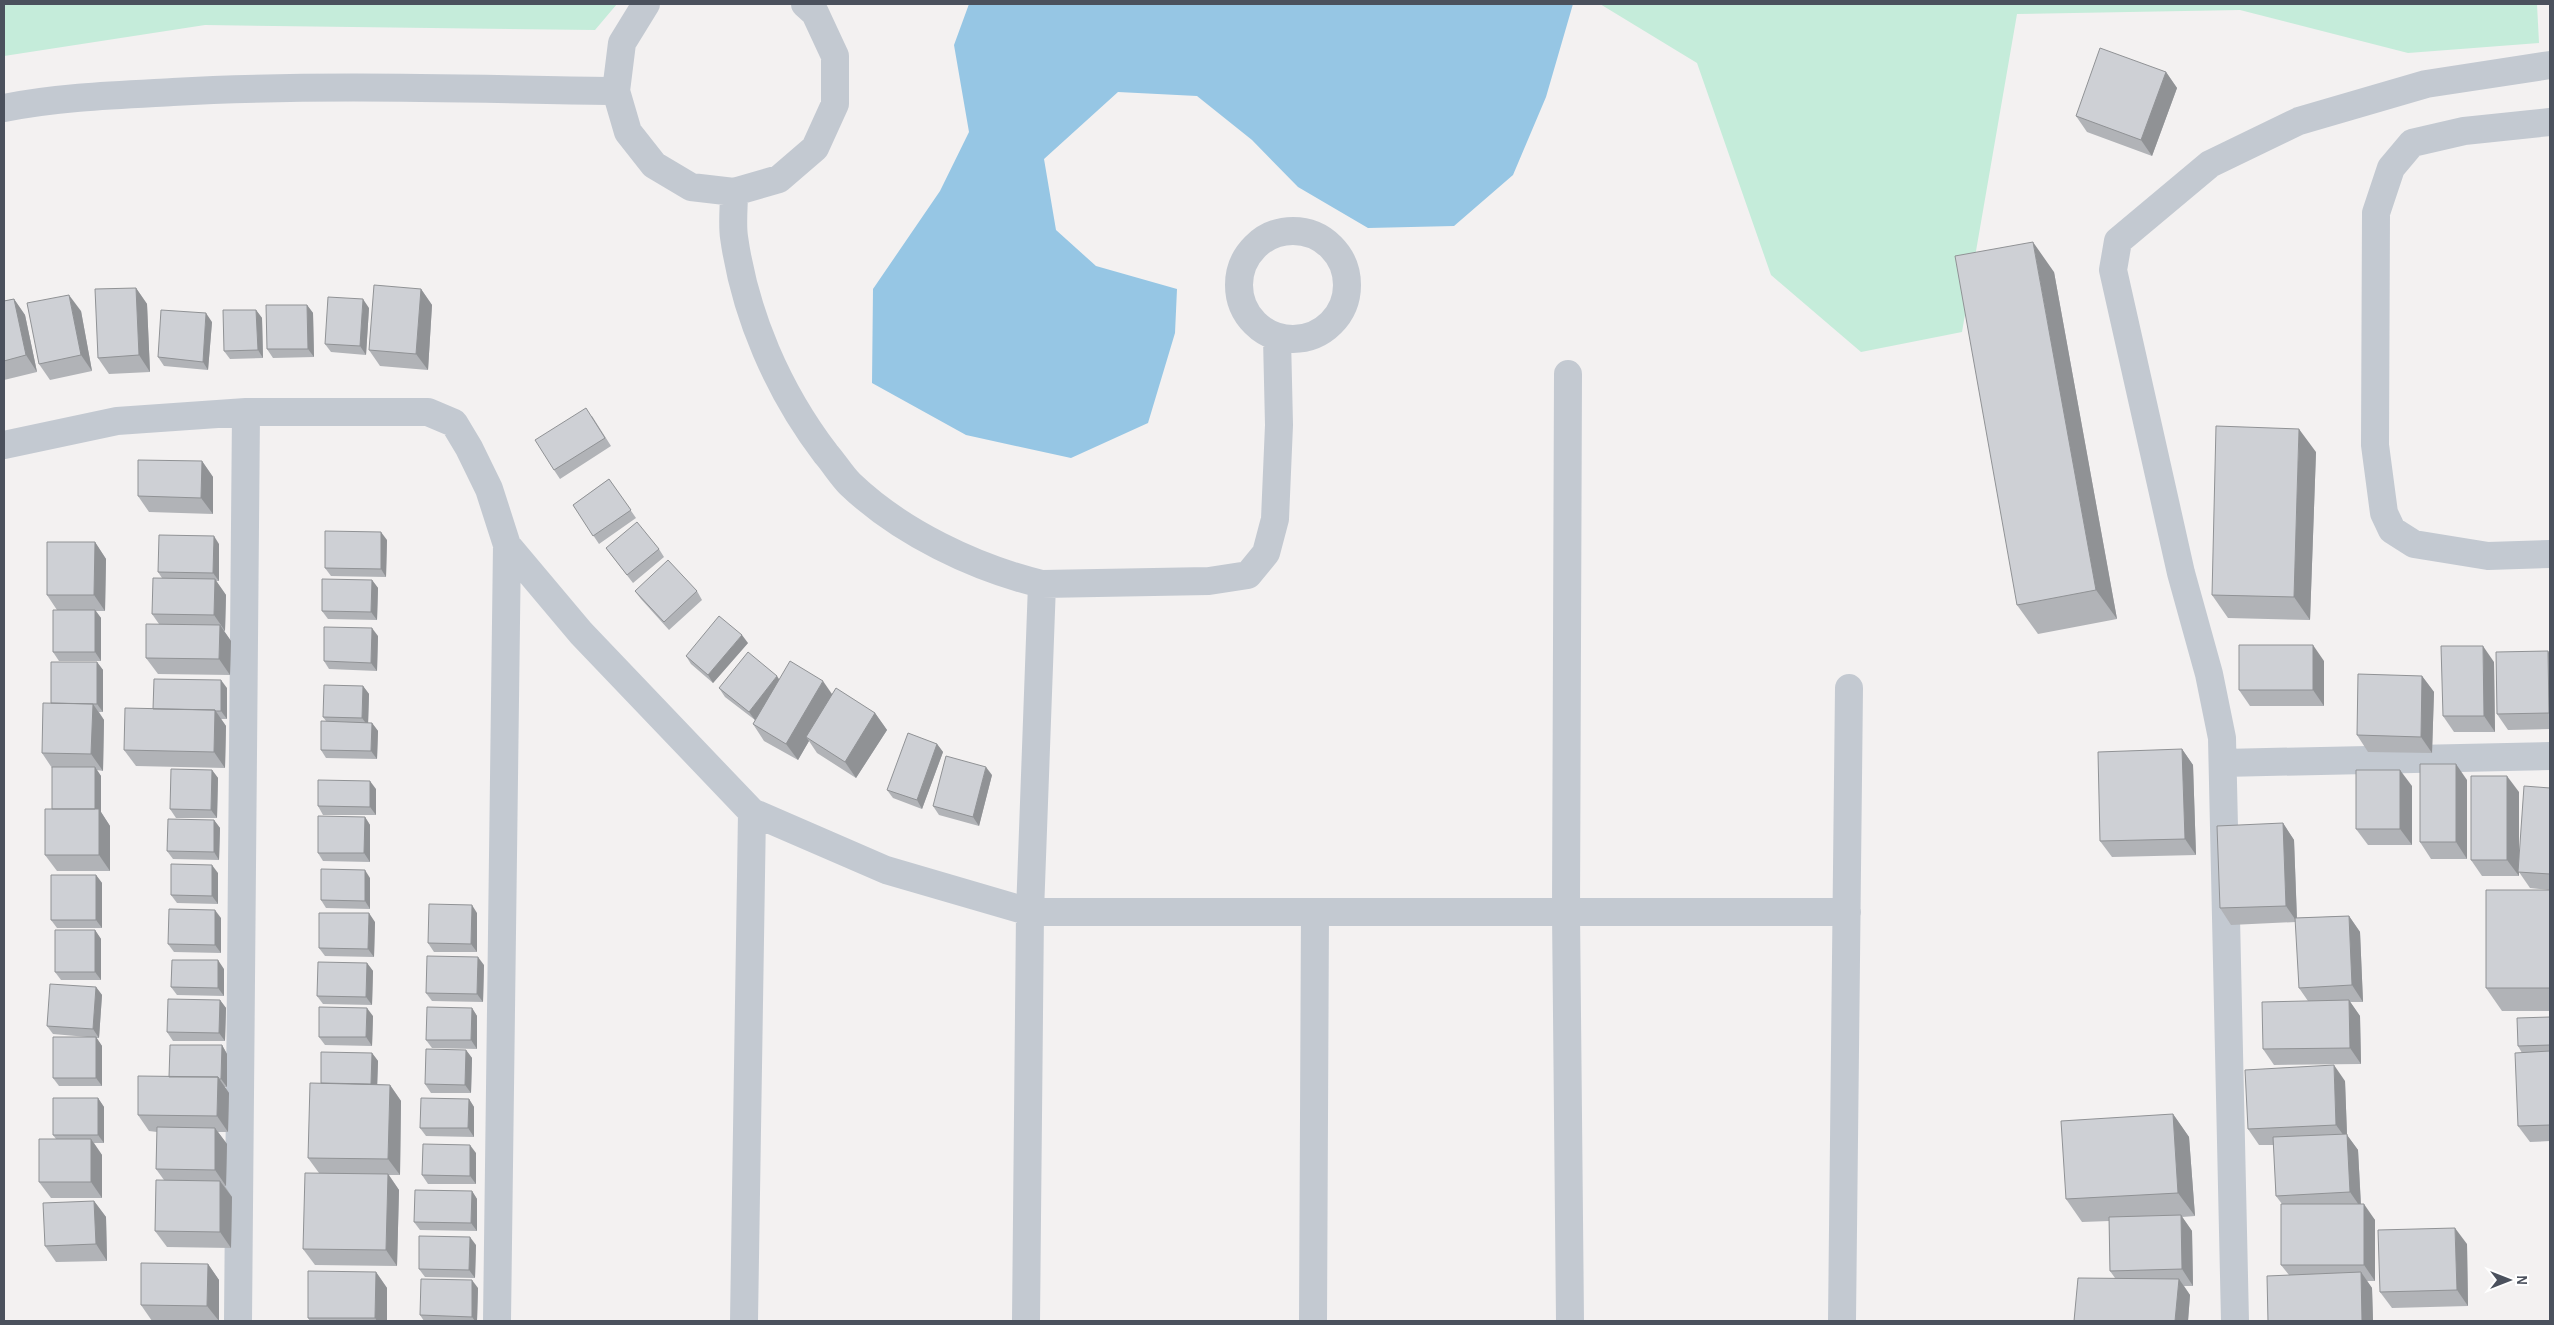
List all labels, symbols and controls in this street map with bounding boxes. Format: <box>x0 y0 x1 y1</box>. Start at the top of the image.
north arrow <box>2484 1255 2534 1305</box>
text: N <box>2514 1275 2528 1285</box>

